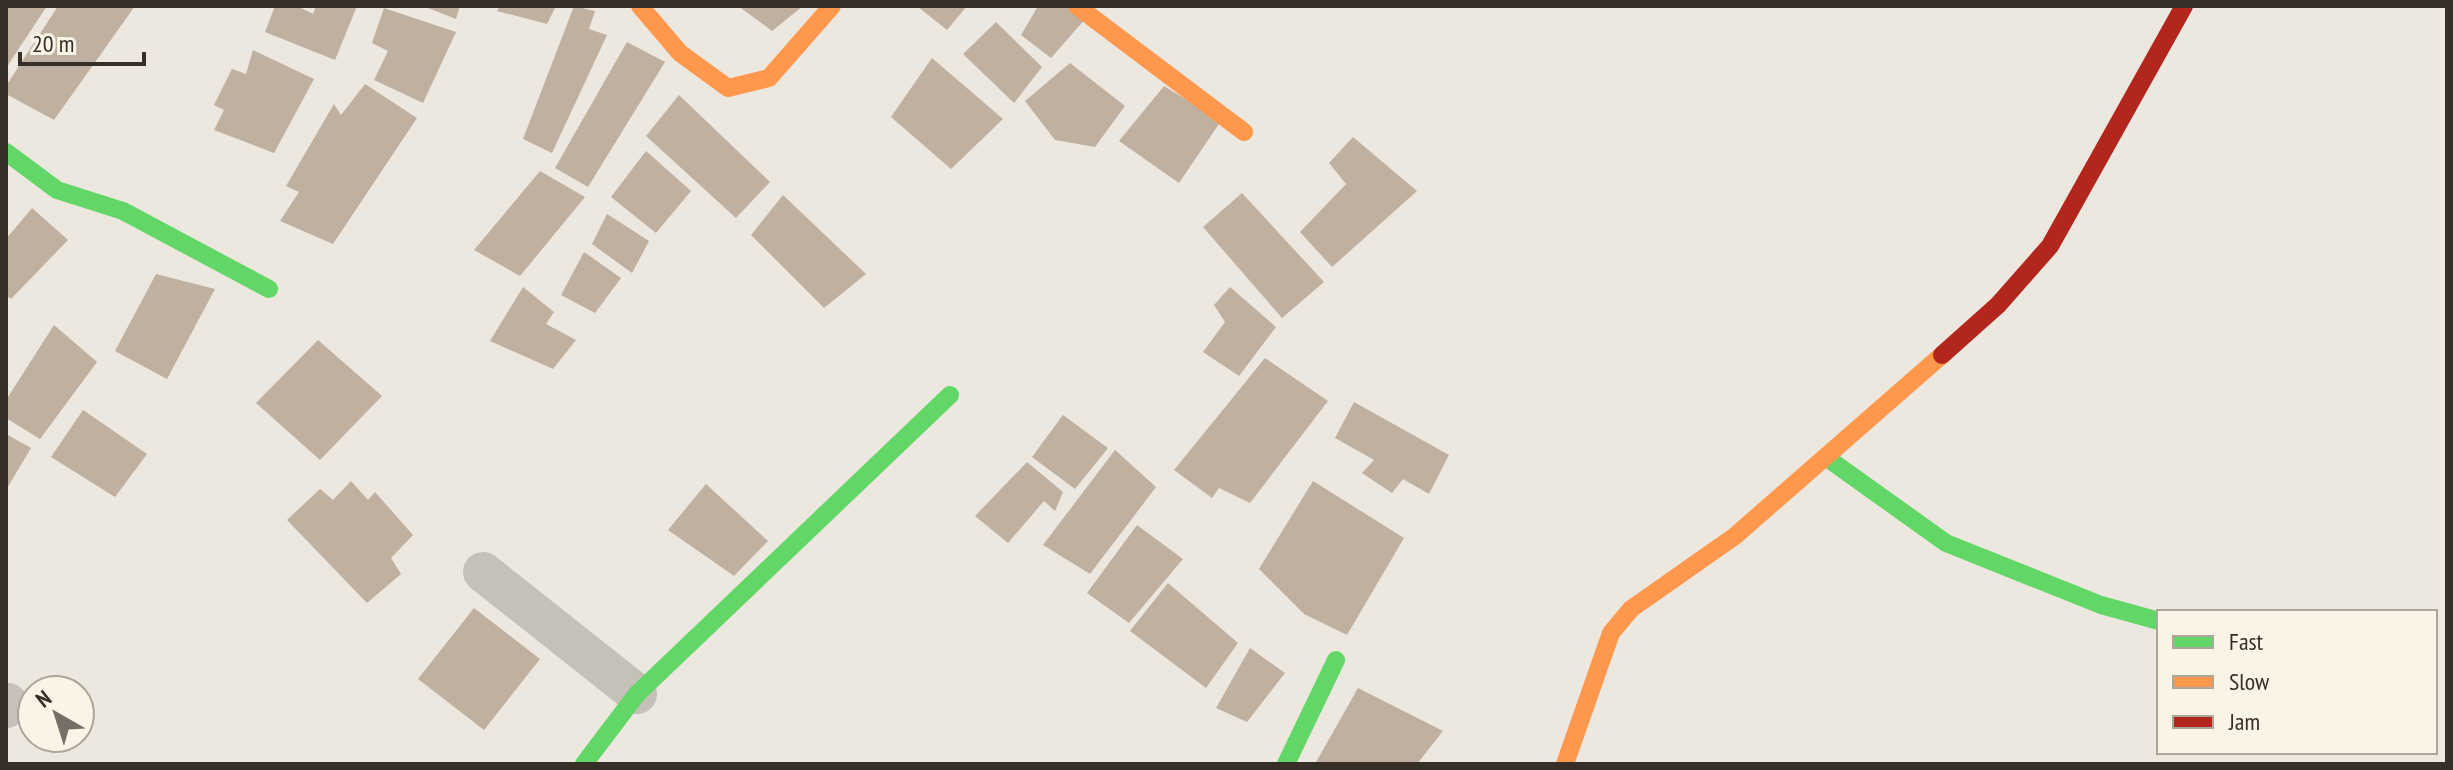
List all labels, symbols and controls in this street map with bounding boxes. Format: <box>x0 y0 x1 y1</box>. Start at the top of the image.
scale bar <box>20 16 144 66</box>
text: 20 m <box>32 28 74 59</box>
legend <box>2157 610 2437 754</box>
text: Fast <box>2229 626 2264 657</box>
text: Slow <box>2229 666 2270 697</box>
north arrow <box>16 674 96 754</box>
text: N <box>30 684 57 713</box>
text: Jam <box>2228 706 2260 737</box>

